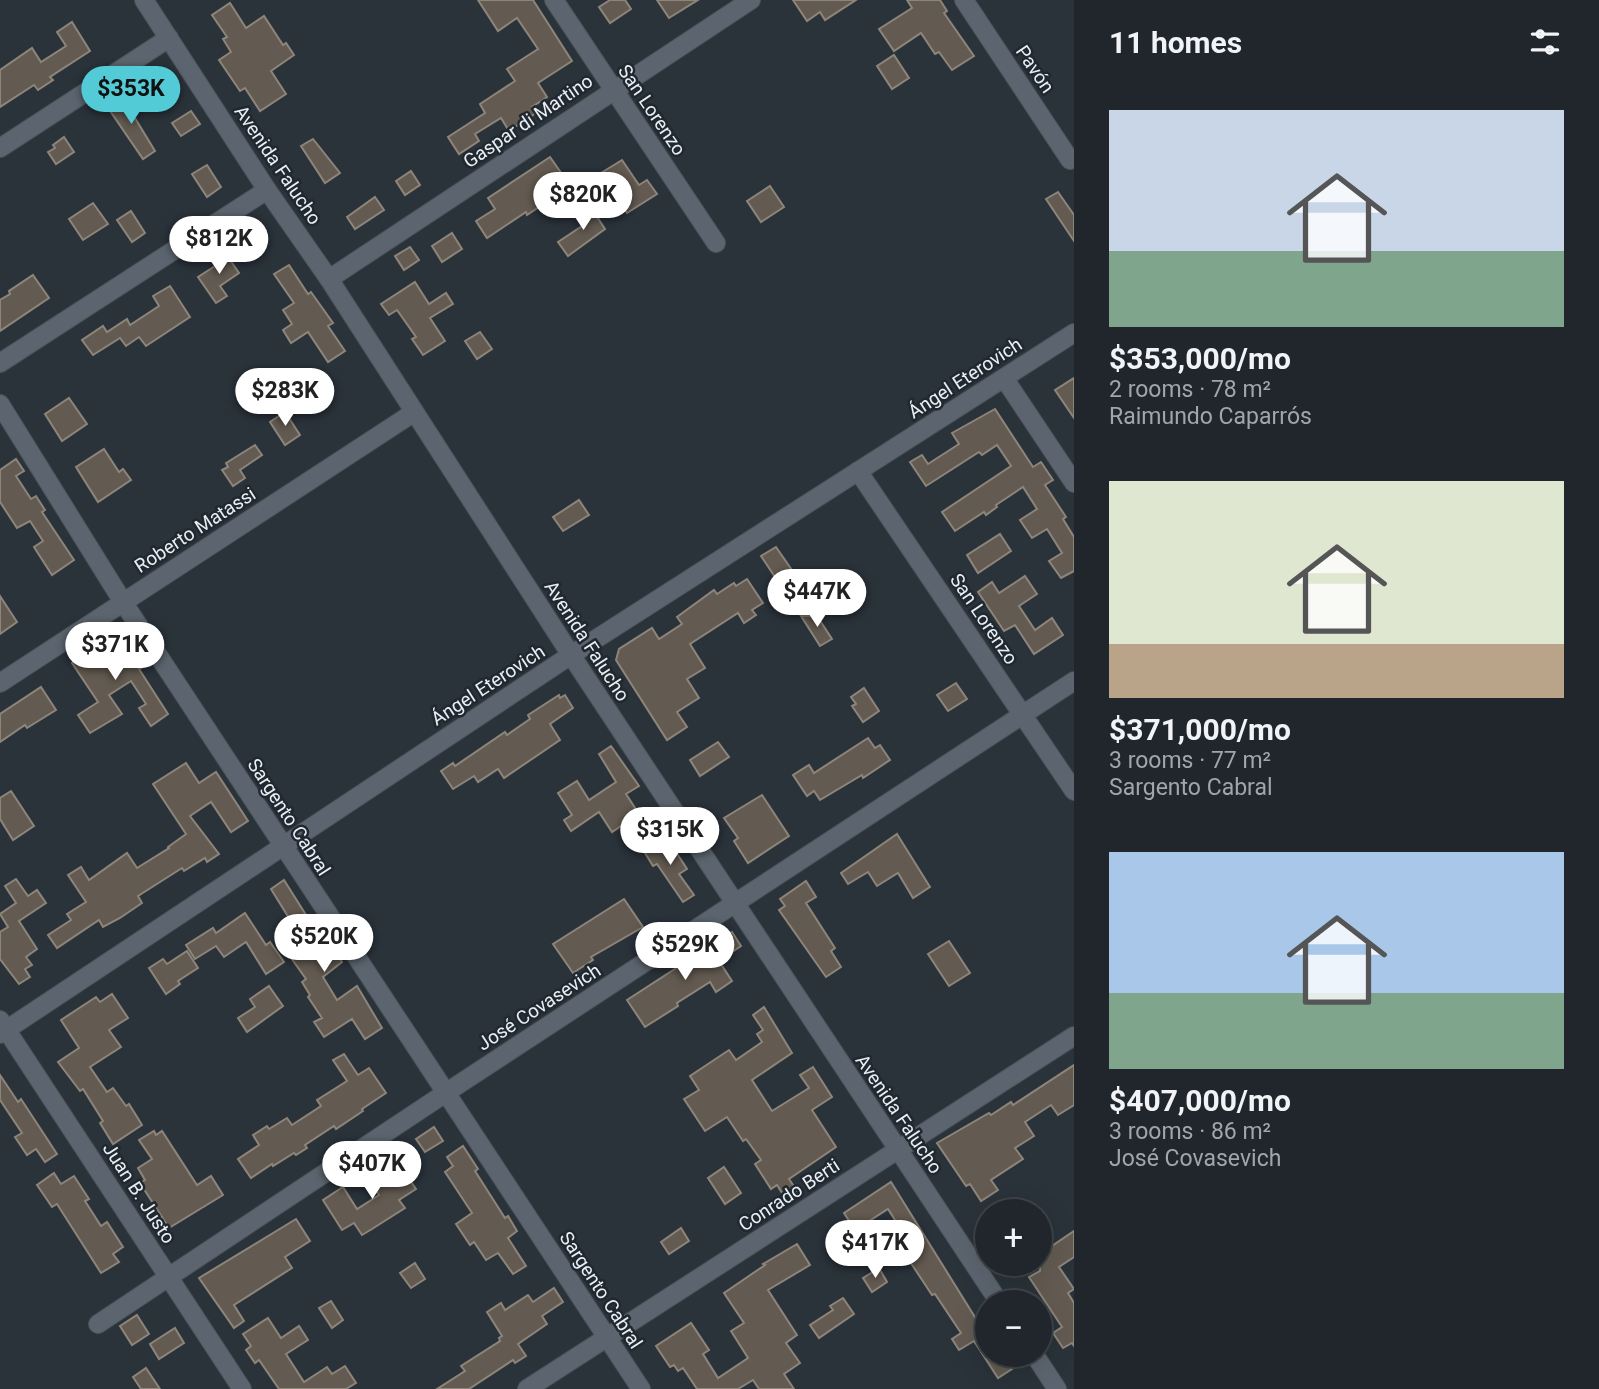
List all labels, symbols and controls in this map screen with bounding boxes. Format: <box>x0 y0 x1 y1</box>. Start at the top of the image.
icon: filters <box>1526 23 1564 61</box>
text: 11 homes <box>1109 25 1242 60</box>
street label: Pavón <box>1011 41 1059 97</box>
street label: San Lorenzo <box>613 60 691 160</box>
pin: $353K <box>82 66 180 126</box>
street label: Gaspar di Martino <box>459 69 597 173</box>
text: $353K <box>97 75 165 102</box>
street label: Avenida Falucho <box>230 101 326 229</box>
icon: home <box>1274 155 1400 281</box>
pin: $820K <box>534 173 632 232</box>
text: $820K <box>549 181 617 208</box>
pin: $812K <box>170 216 268 276</box>
text: $812K <box>185 225 253 252</box>
street label: Ángel Eterovich <box>904 333 1026 423</box>
text: $353,000/mo <box>1109 341 1291 376</box>
pin: $283K <box>236 368 334 428</box>
text: 2 rooms · 78 m² <box>1109 376 1271 403</box>
text: $283K <box>251 377 319 404</box>
text: Raimundo Caparrós <box>1109 403 1312 430</box>
street label: Roberto Matassi <box>130 482 260 578</box>
icon: home <box>1274 526 1400 652</box>
street label: San Lorenzo <box>945 569 1023 669</box>
pin: $447K <box>768 570 866 629</box>
street label: Avenida Falucho <box>540 577 634 705</box>
text: $447K <box>783 578 851 605</box>
pin: $371K <box>66 622 164 682</box>
text: $371K <box>81 631 149 658</box>
street label: Ángel Eterovich <box>427 640 549 730</box>
text: $371,000/mo <box>1109 712 1291 747</box>
text: 3 rooms · 77 m² <box>1109 747 1271 774</box>
street label: Sargento Cabral <box>243 754 335 880</box>
text: Sargento Cabral <box>1109 774 1273 801</box>
pin: $315K <box>621 808 719 867</box>
text: $315K <box>636 816 704 843</box>
icon: home <box>1274 897 1400 1023</box>
pin: $520K <box>275 914 373 974</box>
pin: $529K <box>636 922 734 982</box>
text: $520K <box>290 923 358 950</box>
text: $529K <box>651 931 719 958</box>
street label: José Covasevich <box>473 959 605 1055</box>
street label: Avenida Falucho <box>851 1050 947 1178</box>
text: $407,000/mo <box>1109 1083 1291 1118</box>
text: 3 rooms · 86 m² <box>1109 1118 1271 1145</box>
street label: Juan B. Justo <box>98 1138 180 1248</box>
pin: $407K <box>323 1142 421 1201</box>
text: José Covasevich <box>1109 1145 1281 1172</box>
text: $407K <box>338 1150 406 1177</box>
street label: Conrado Berti <box>734 1154 844 1236</box>
map controls <box>975 1199 1052 1367</box>
button: + <box>975 1199 1052 1276</box>
pin: $417K <box>826 1220 924 1280</box>
street label: Sargento Cabral <box>555 1227 647 1353</box>
text: $417K <box>841 1229 909 1256</box>
button: − <box>975 1290 1052 1367</box>

